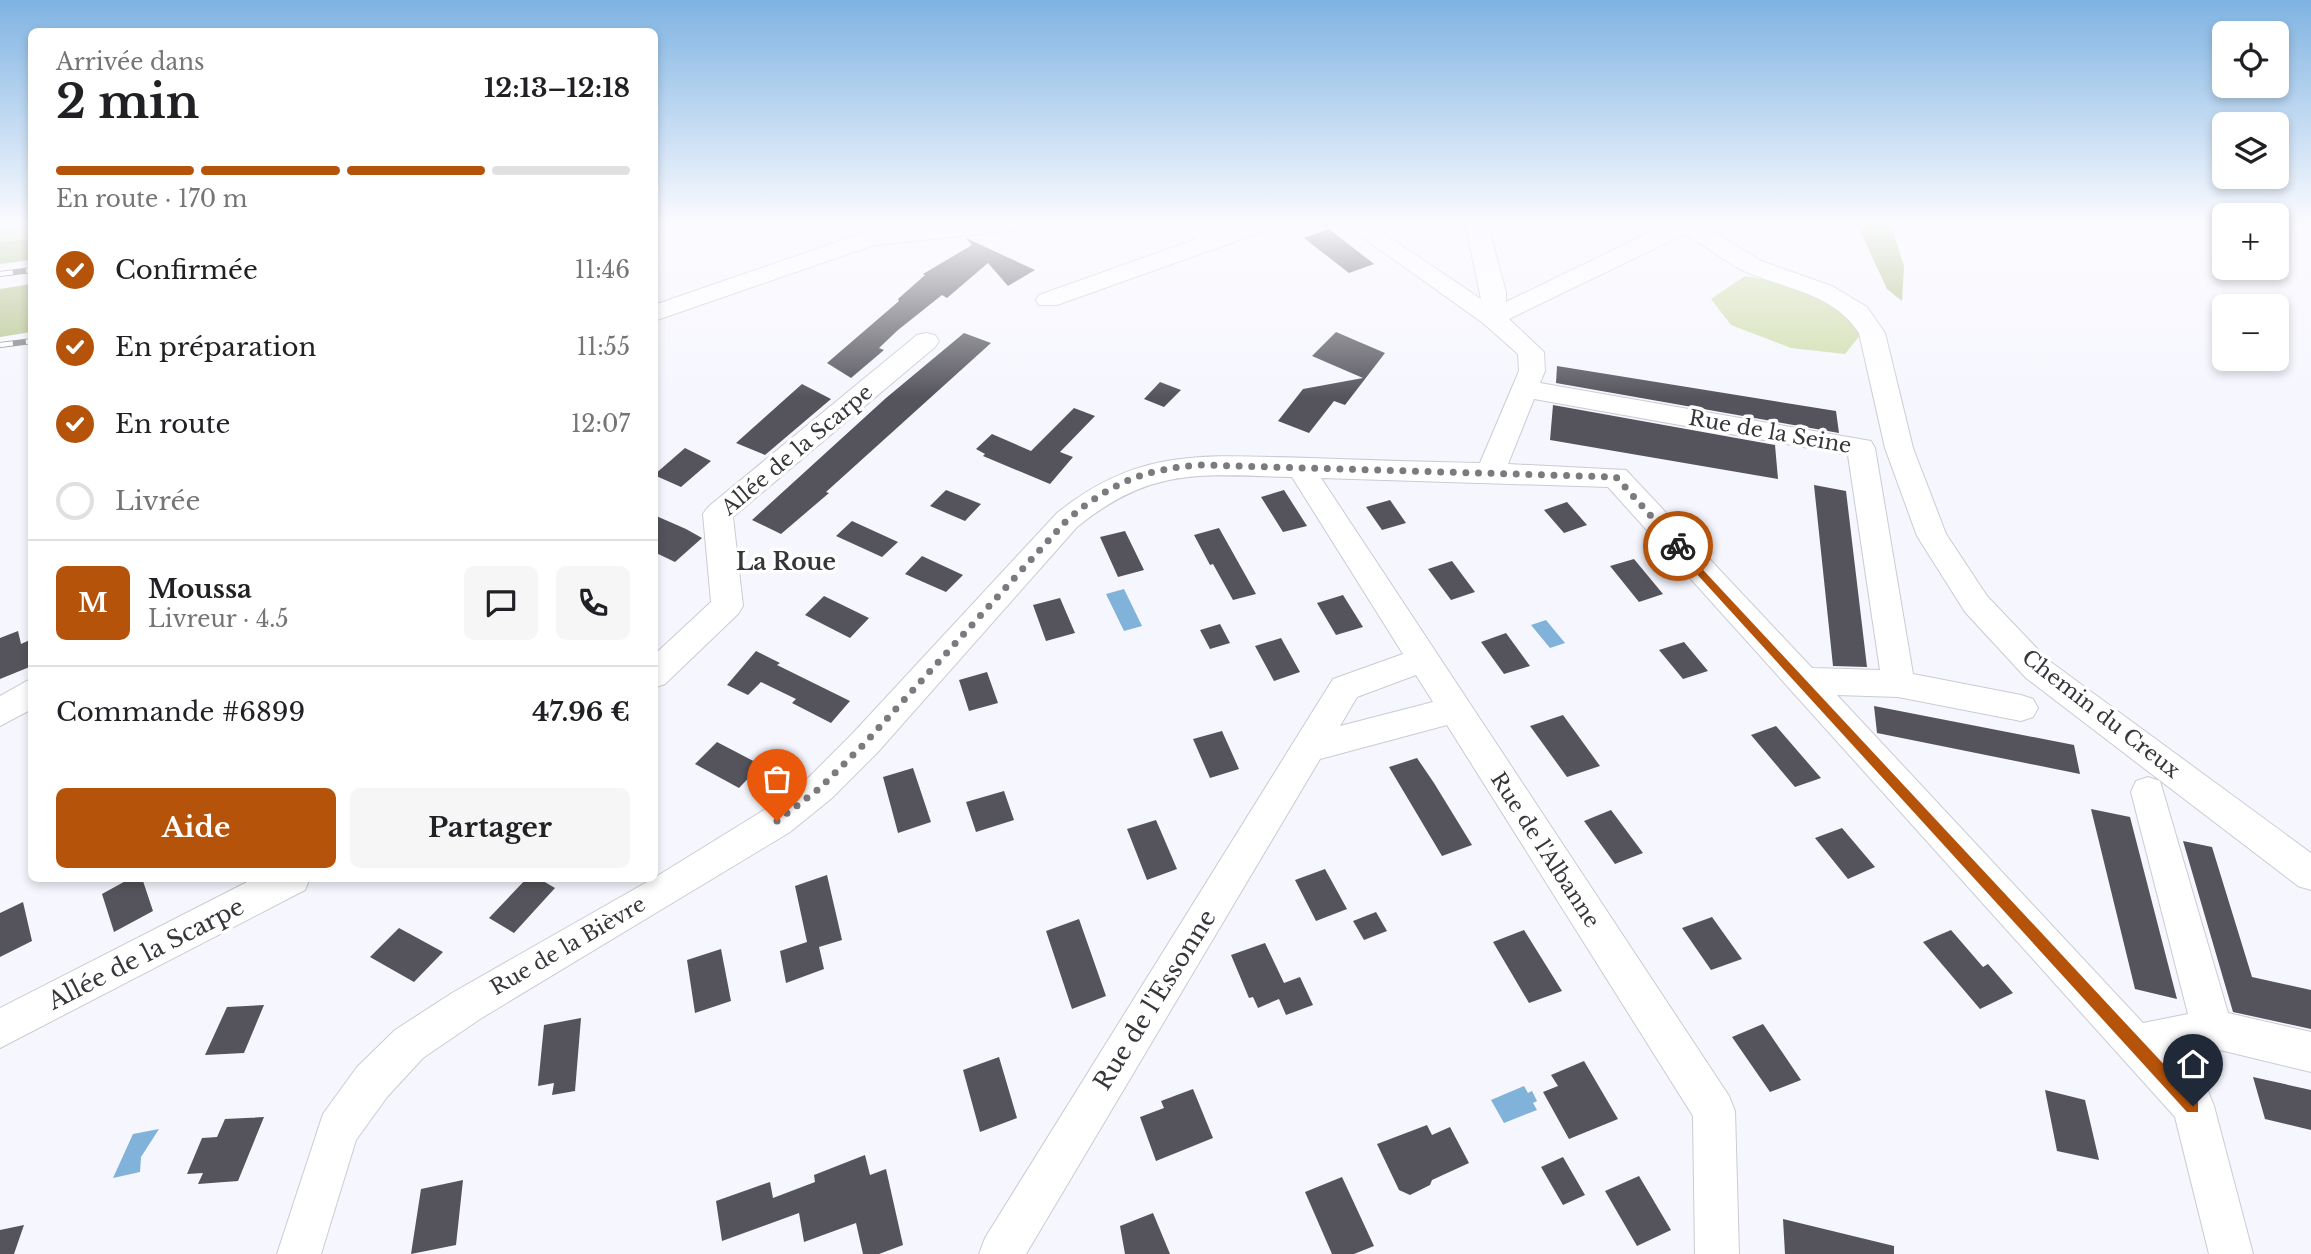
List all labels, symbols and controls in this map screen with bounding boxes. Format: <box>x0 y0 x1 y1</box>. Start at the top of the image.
map controls <box>2212 21 2289 371</box>
button: locate <box>2212 21 2289 98</box>
text: Arrivée dans <box>56 48 204 76</box>
text: 12:13–12:18 <box>484 72 630 104</box>
text: 2 min <box>56 73 199 130</box>
button: layers <box>2212 112 2289 189</box>
text: En route · 170 m <box>56 185 247 213</box>
button: + <box>2212 203 2289 280</box>
icon: check <box>56 251 94 289</box>
text: Confirmée <box>115 254 258 286</box>
text: 11:46 <box>575 256 630 284</box>
button: − <box>2212 294 2289 371</box>
icon: check <box>56 328 94 366</box>
text: En préparation <box>115 331 316 363</box>
text: 11:55 <box>577 333 630 361</box>
street label: Allée de la Scarpe <box>715 379 878 521</box>
icon: check <box>56 405 94 443</box>
street label: Rue de la Seine <box>1687 405 1853 459</box>
text: En route <box>115 408 231 440</box>
text: 12:07 <box>571 410 630 438</box>
text: Livrée <box>115 485 200 517</box>
courier <box>1643 511 1713 581</box>
icon: bike <box>1659 527 1697 565</box>
district label: La Roue <box>736 548 836 576</box>
button: chat <box>464 566 538 640</box>
button: phone <box>556 566 630 640</box>
text: Moussa <box>148 573 252 605</box>
text: M <box>78 587 108 619</box>
text: Livreur · 4.5 <box>148 605 289 633</box>
street label: Chemin du Creux <box>2017 644 2185 784</box>
text: Commande #6899 <box>56 696 305 728</box>
text: 47.96 € <box>532 696 630 728</box>
pin <box>747 749 807 821</box>
icon: bag <box>758 760 796 798</box>
street label: Rue de l'Albanne <box>1485 767 1605 933</box>
button: Aide <box>56 788 336 868</box>
button: Partager <box>350 788 630 868</box>
street label: Rue de la Bièvre <box>486 891 650 1001</box>
street label: Allée de la Scarpe <box>42 892 249 1016</box>
street label: Rue de l'Essonne <box>1087 904 1222 1095</box>
pin <box>2163 1034 2223 1106</box>
icon: home <box>2174 1045 2212 1083</box>

